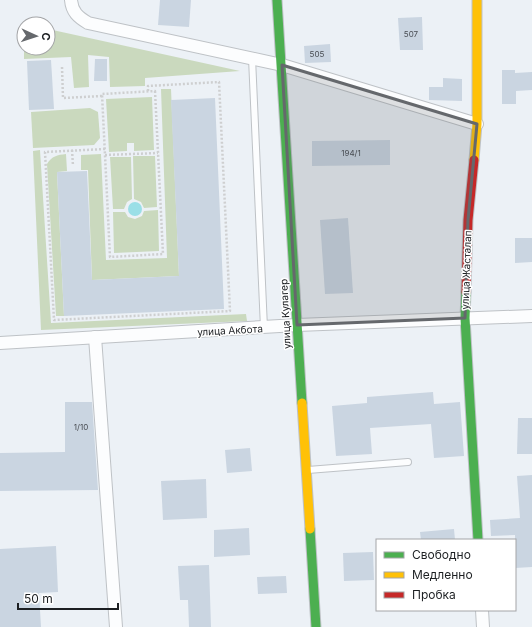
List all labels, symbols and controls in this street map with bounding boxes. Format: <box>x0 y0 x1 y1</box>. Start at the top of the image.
north arrow <box>16 16 56 56</box>
house number: 507 <box>404 29 419 39</box>
text: С <box>39 32 53 41</box>
house number: 505 <box>310 49 325 59</box>
house number: 194/1 <box>341 148 361 158</box>
street label: улица Жасталап <box>459 230 473 310</box>
street label: улица Кулагер <box>277 279 293 349</box>
street label: улица Акбота <box>197 322 263 338</box>
house number: 1/10 <box>74 422 88 432</box>
legend <box>376 539 516 611</box>
text: Свободно <box>412 547 471 562</box>
text: Медленно <box>412 567 473 582</box>
scale bar <box>18 585 118 611</box>
text: Пробка <box>412 587 456 602</box>
text: 50 m <box>24 591 53 606</box>

